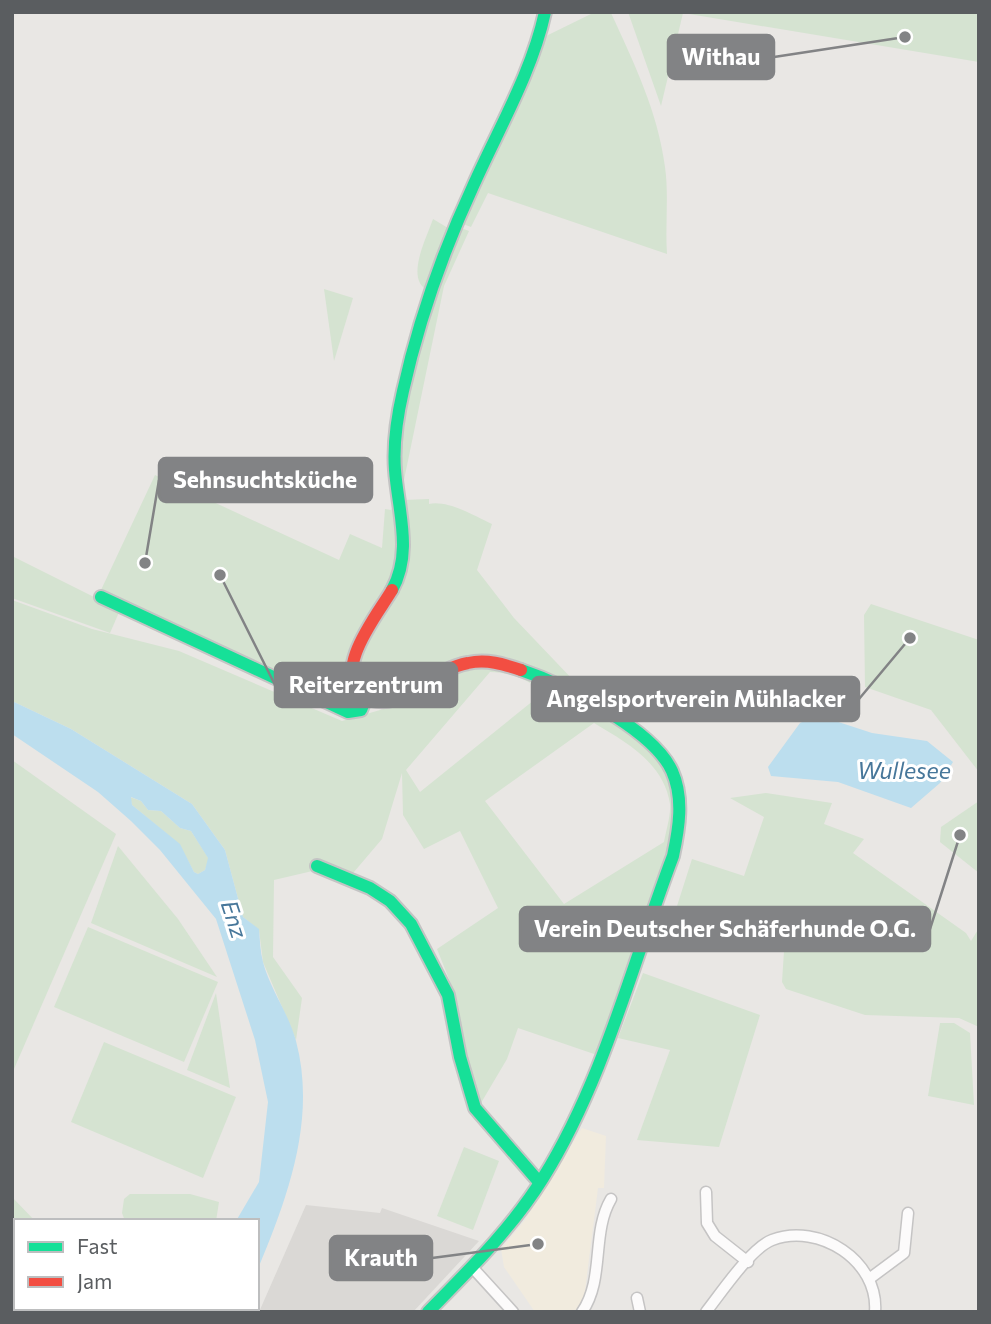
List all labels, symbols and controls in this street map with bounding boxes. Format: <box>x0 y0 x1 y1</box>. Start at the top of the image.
callout: Withau <box>668 35 774 79</box>
text: Withau <box>682 42 760 70</box>
callout: Sehnsuchtsküche <box>159 458 372 502</box>
text: Sehnsuchtsküche <box>173 465 357 493</box>
callout: Reiterzentrum <box>275 663 457 707</box>
text: Reiterzentrum <box>289 670 443 698</box>
callout: Angelsportverein Mühlacker <box>532 677 859 721</box>
text: Angelsportverein Mühlacker <box>546 684 846 712</box>
water label: Wullesee <box>857 756 951 784</box>
water label: Enz <box>216 896 254 942</box>
callout: Verein Deutscher Schäferhunde O.G. <box>520 907 930 951</box>
text: Verein Deutscher Schäferhunde O.G. <box>534 914 916 942</box>
legend <box>14 1219 259 1310</box>
text: Fast <box>77 1233 118 1258</box>
callout: Krauth <box>330 1236 432 1280</box>
text: Krauth <box>344 1243 418 1271</box>
text: Jam <box>77 1268 112 1293</box>

